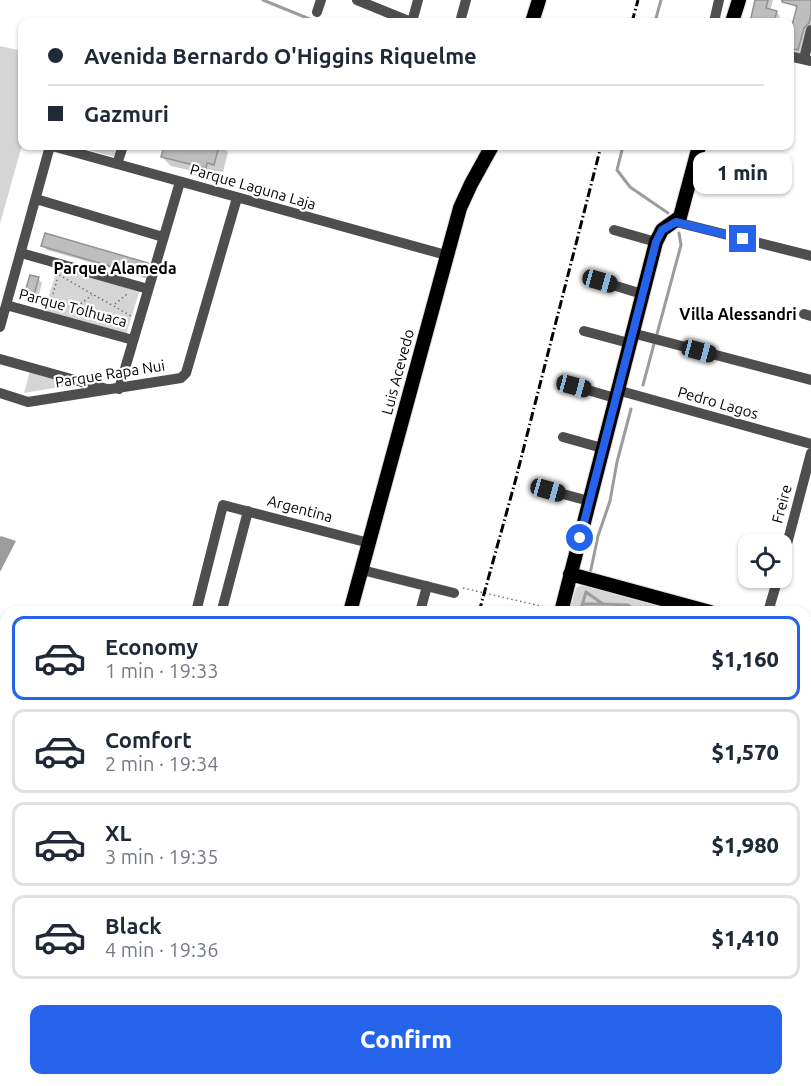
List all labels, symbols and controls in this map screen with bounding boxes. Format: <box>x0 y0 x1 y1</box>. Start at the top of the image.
text: Avenida Bernardo O'Higgins Riquelme <box>84 43 477 68</box>
text: Gazmuri <box>84 101 169 126</box>
callout: 1 min <box>694 152 792 194</box>
street label: Parque Laguna Laja <box>188 160 318 213</box>
text: 1 min <box>717 161 768 184</box>
route end <box>729 225 756 252</box>
district label: Parque Alameda <box>53 259 177 277</box>
car <box>580 267 620 295</box>
street label: Parque Tolhuaca <box>17 285 129 330</box>
district label: Villa Alessandri <box>679 305 797 323</box>
street label: Luis Acevedo <box>378 327 417 417</box>
car <box>679 338 719 364</box>
street label: Parque Rapa Nui <box>54 356 166 391</box>
car <box>554 373 594 399</box>
street label: Pedro Lagos <box>676 383 760 422</box>
car <box>528 476 568 504</box>
street label: Freire <box>768 483 795 525</box>
street label: Argentina <box>266 492 335 525</box>
route start <box>566 524 593 551</box>
map controls <box>738 534 792 588</box>
button: locate <box>738 534 792 588</box>
icon: car <box>33 631 87 685</box>
text: Economy <box>105 634 198 659</box>
text: $1,160 <box>712 646 779 671</box>
text: 1 min · 19:33 <box>105 659 219 682</box>
icon: car <box>33 724 87 778</box>
text: Comfort <box>105 727 192 752</box>
text: $1,570 <box>712 739 779 764</box>
text: 2 min · 19:34 <box>105 752 219 775</box>
icon: car <box>33 817 87 871</box>
text: XL <box>105 820 132 845</box>
text: $1,980 <box>712 832 779 857</box>
text: 3 min · 19:35 <box>105 845 219 868</box>
icon: car <box>33 910 87 964</box>
text: Black <box>105 913 162 938</box>
text: $1,410 <box>712 925 779 950</box>
text: 4 min · 19:36 <box>105 938 219 961</box>
button: Confirm <box>30 1005 782 1074</box>

